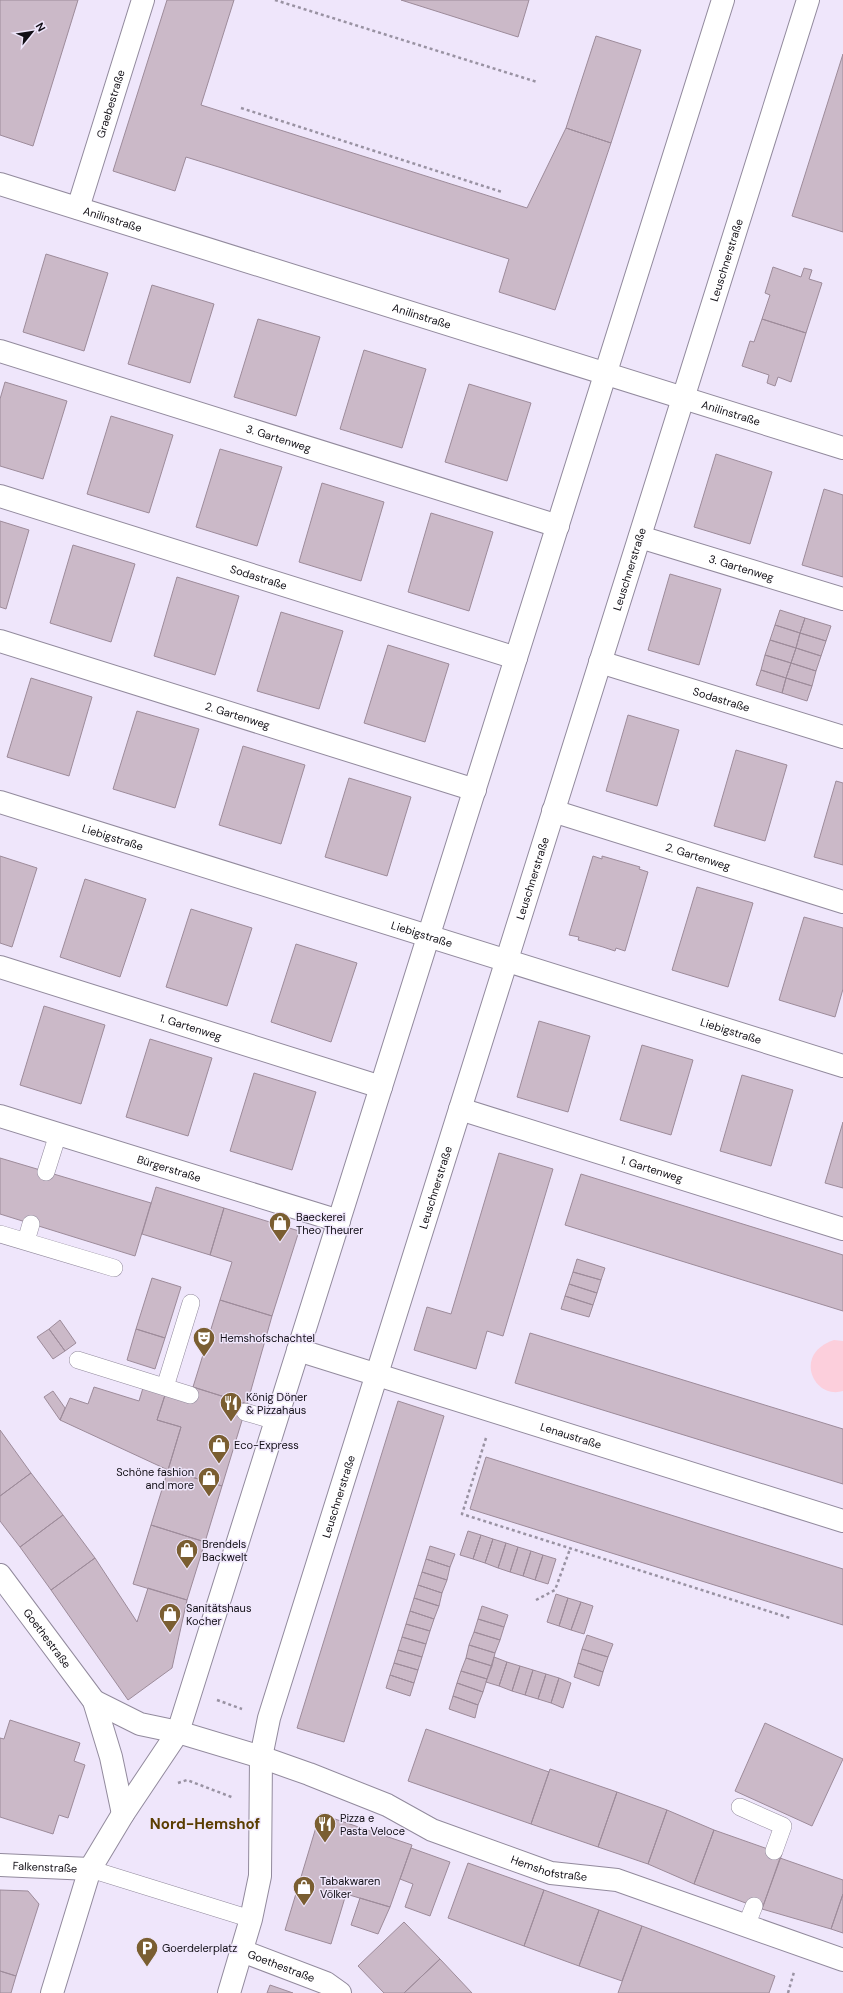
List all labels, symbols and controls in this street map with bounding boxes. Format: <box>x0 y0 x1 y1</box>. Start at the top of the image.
north arrow <box>12 12 52 52</box>
text: N <box>33 20 49 34</box>
street label: Graebestraße <box>93 68 128 140</box>
street label: Anilinstraße <box>82 204 144 235</box>
street label: Leuschnerstraße <box>707 217 746 303</box>
street label: Anilinstraße <box>391 300 453 332</box>
street label: Anilinstraße <box>700 397 762 429</box>
street label: 3. Gartenweg <box>244 422 313 455</box>
street label: Leuschnerstraße <box>610 526 649 612</box>
street label: 3. Gartenweg <box>707 551 776 584</box>
street label: Sodastraße <box>228 562 289 593</box>
street label: Sodastraße <box>691 684 752 715</box>
street label: 2. Gartenweg <box>203 699 272 732</box>
street label: Liebigstraße <box>80 821 145 853</box>
street label: Leuschnerstraße <box>513 835 552 921</box>
street label: 2. Gartenweg <box>664 840 732 873</box>
street label: Liebigstraße <box>389 918 454 950</box>
street label: 1. Gartenweg <box>158 1011 224 1043</box>
street label: Liebigstraße <box>699 1015 763 1047</box>
street label: Leuschnerstraße <box>416 1144 455 1231</box>
street label: Bürgerstraße <box>135 1152 203 1185</box>
street label: 1. Gartenweg <box>619 1153 685 1185</box>
shop icon: Baeckerei Theo Theurer <box>267 1210 293 1243</box>
place label: Baeckerei Theo Theurer <box>296 1210 363 1237</box>
theatre icon: Hemshofschachtel <box>191 1325 217 1358</box>
place label: Hemshofschachtel <box>220 1331 315 1345</box>
restaurant icon: König Döner & Pizzahaus <box>218 1390 244 1423</box>
place label: König Döner & Pizzahaus <box>246 1390 307 1417</box>
street label: Lenaustraße <box>539 1419 603 1452</box>
shop icon: Eco-Express <box>206 1432 232 1465</box>
place label: Eco-Express <box>234 1438 299 1452</box>
street label: Leuschnerstraße <box>319 1453 358 1540</box>
place label: Schöne fashion and more <box>116 1465 194 1492</box>
shop icon: Schöne fashion and more <box>196 1465 222 1498</box>
shop icon: Brendels Backwelt <box>174 1537 200 1570</box>
place label: Brendels Backwelt <box>202 1537 248 1564</box>
shop icon: Sanitätshaus Kocher <box>157 1601 183 1634</box>
place label: Sanitätshaus Kocher <box>186 1601 251 1628</box>
street label: Goethestraße <box>20 1606 74 1671</box>
restaurant icon: Pizza e Pasta Veloce <box>312 1811 338 1844</box>
place label: Pizza e Pasta Veloce <box>340 1811 405 1838</box>
district label: Nord-Hemshof <box>150 1814 260 1834</box>
street label: Hemshofstraße <box>509 1852 588 1884</box>
street label: Falkenstraße <box>12 1859 78 1875</box>
shop icon: Tabakwaren Völker <box>291 1874 317 1907</box>
place label: Tabakwaren Völker <box>320 1874 380 1901</box>
parking icon: Goerdelerplatz <box>134 1935 160 1968</box>
place label: Goerdelerplatz <box>162 1941 237 1955</box>
street label: Goethestraße <box>246 1947 317 1985</box>

